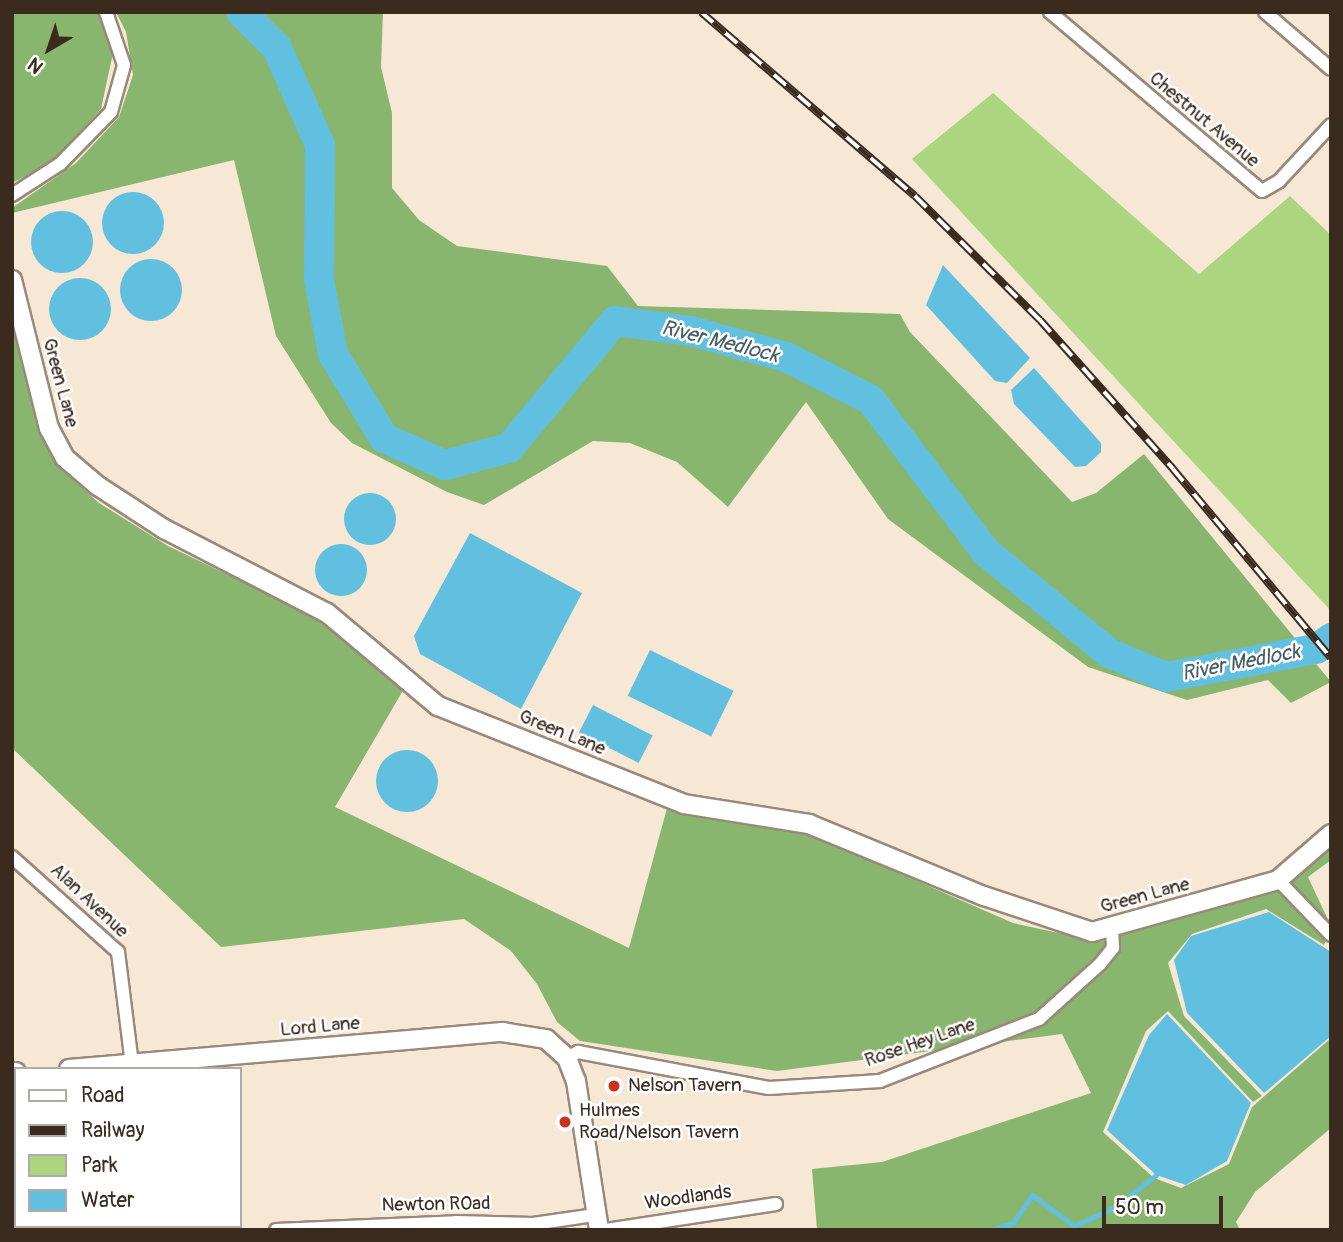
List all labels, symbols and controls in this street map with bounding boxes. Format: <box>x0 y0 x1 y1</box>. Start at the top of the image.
north arrow <box>14 14 84 84</box>
text: N <box>23 52 48 79</box>
street label: Chestnut Avenue <box>1144 67 1264 173</box>
water label: River Medlock <box>659 315 781 369</box>
street label: Green Lane <box>37 336 83 430</box>
water label: River Medlock <box>1180 639 1302 687</box>
street label: Green Lane <box>515 705 609 761</box>
street label: Alan Avenue <box>45 859 133 943</box>
street label: Green Lane <box>1098 873 1192 919</box>
street label: Lord Lane <box>279 1012 361 1042</box>
street label: Rose Hey Lane <box>862 1013 978 1073</box>
legend <box>14 1067 242 1228</box>
place label: Nelson Tavern <box>628 1075 742 1097</box>
marker: Nelson Tavern <box>606 1078 622 1094</box>
text: Road <box>81 1082 125 1109</box>
place label: Hulmes Road/Nelson Tavern <box>579 1100 739 1144</box>
marker: Hulmes Road/Nelson Tavern <box>557 1114 573 1130</box>
text: Railway <box>81 1117 145 1144</box>
text: Park <box>81 1152 118 1179</box>
street label: Woodlands <box>643 1181 733 1215</box>
scale bar <box>1105 1182 1226 1226</box>
text: Water <box>81 1187 134 1214</box>
street label: Newton ROad <box>381 1193 491 1217</box>
text: 50 m <box>1115 1194 1164 1221</box>

